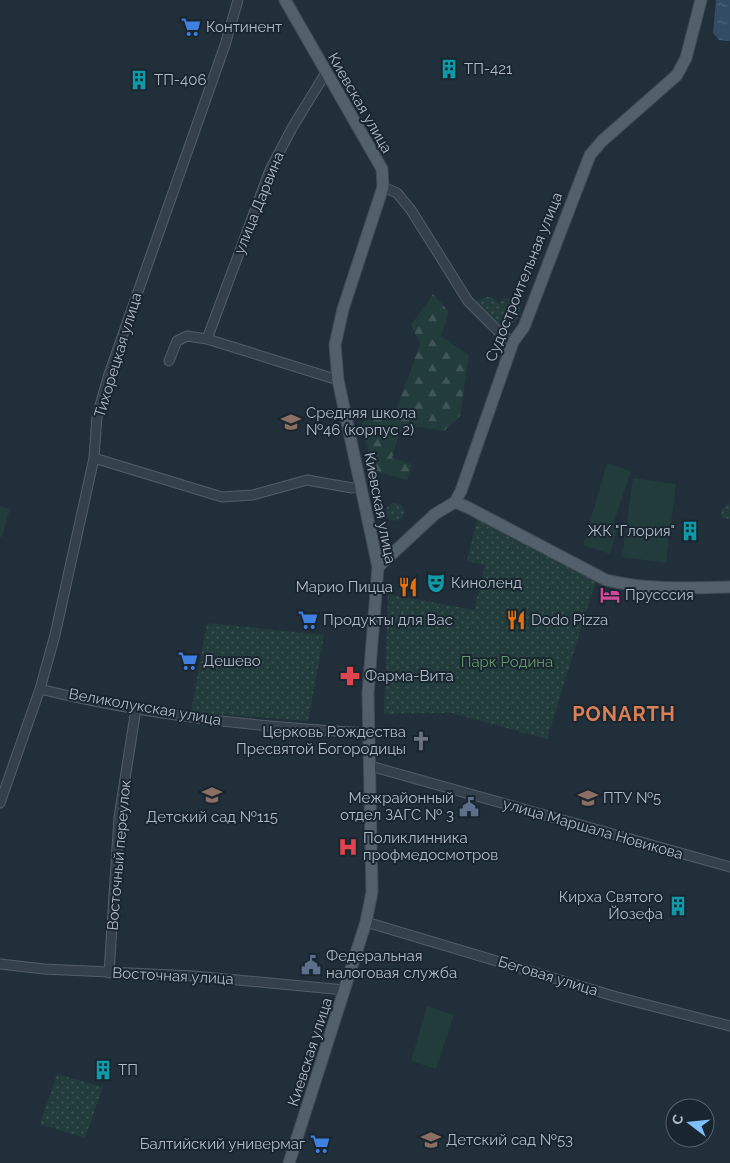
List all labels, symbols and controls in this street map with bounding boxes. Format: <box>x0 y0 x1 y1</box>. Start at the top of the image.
supermarket icon: Континент <box>180 16 202 38</box>
place label: Континент <box>206 18 282 36</box>
street label: Киевская улица <box>324 50 396 156</box>
building icon: ТП-421 <box>438 58 460 80</box>
place label: ТП-421 <box>464 60 513 78</box>
building icon: ТП-406 <box>128 69 150 91</box>
place label: ТП-406 <box>154 71 207 89</box>
street label: улица Дарвина <box>230 149 288 257</box>
street label: Судостроительная улица <box>482 190 566 364</box>
street label: Тихорецкая улица <box>90 290 146 420</box>
place label: Средняя школа №46 (корпус 2) <box>306 404 416 439</box>
school or university icon: Средняя школа №46 (корпус 2) <box>280 411 302 433</box>
street label: Киевская улица <box>360 451 400 565</box>
building icon: ЖК "Глория" <box>679 520 701 542</box>
place label: ЖК "Глория" <box>587 522 675 540</box>
theatre icon: Киноленд <box>425 572 447 594</box>
place label: Киноленд <box>451 574 522 592</box>
restaurant icon: Марио Пицца <box>397 576 419 598</box>
place label: Марио Пицца <box>296 578 393 596</box>
hotel icon: Прусссия <box>599 584 621 606</box>
place label: Прусссия <box>625 586 694 604</box>
supermarket icon: Продукты для Вас <box>297 609 319 631</box>
restaurant icon: Dodo Pizza <box>505 609 527 631</box>
place label: Продукты для Вас <box>323 611 453 629</box>
place label: Dodo Pizza <box>531 611 608 629</box>
supermarket icon: Дешево <box>177 650 199 672</box>
place label: Дешево <box>203 652 261 670</box>
park label: Парк Родина <box>461 653 553 671</box>
pharmacy icon: Фарма-Вита <box>339 665 361 687</box>
place label: Фарма-Вита <box>365 667 454 685</box>
street label: Великолукская улица <box>67 685 223 729</box>
district label: PONARTH <box>572 702 676 726</box>
place label: Церковь Рождества Пресвятой Богородицы <box>236 723 406 758</box>
church icon: Церковь Рождества Пресвятой Богородицы <box>410 730 432 752</box>
street label: Восточный переулок <box>103 779 135 931</box>
school or university icon: Детский сад №115 <box>201 784 223 806</box>
school or university icon: ПТУ №5 <box>577 787 599 809</box>
place label: Межрайонный отдел ЗАГС № 3 <box>340 789 454 824</box>
place label: ПТУ №5 <box>603 789 661 807</box>
street label: улица Маршала Новикова <box>501 795 685 863</box>
public building icon: Межрайонный отдел ЗАГС № 3 <box>458 796 480 818</box>
place label: Детский сад №115 <box>146 808 278 826</box>
place label: Поликлинника профмедосмотров <box>363 829 498 864</box>
hospital icon: Поликлинника профмедосмотров <box>337 836 359 858</box>
place label: Кирха Святого Йозефа <box>559 888 663 923</box>
building icon: Кирха Святого Йозефа <box>667 895 689 917</box>
place label: Федеральная налоговая служба <box>326 947 457 982</box>
street label: Беговая улица <box>496 952 600 1000</box>
public building icon: Федеральная налоговая служба <box>300 954 322 976</box>
street label: Восточная улица <box>112 964 234 988</box>
street label: Киевская улица <box>284 995 336 1109</box>
building icon: ТП <box>92 1059 114 1081</box>
place label: ТП <box>118 1061 138 1079</box>
north arrow <box>665 1098 715 1148</box>
text: С <box>668 1112 687 1126</box>
school or university icon: Детский сад №53 <box>420 1129 442 1151</box>
place label: Детский сад №53 <box>446 1131 573 1149</box>
supermarket icon: Балтийский универмаг <box>309 1133 331 1155</box>
place label: Балтийский универмаг <box>140 1135 305 1153</box>

